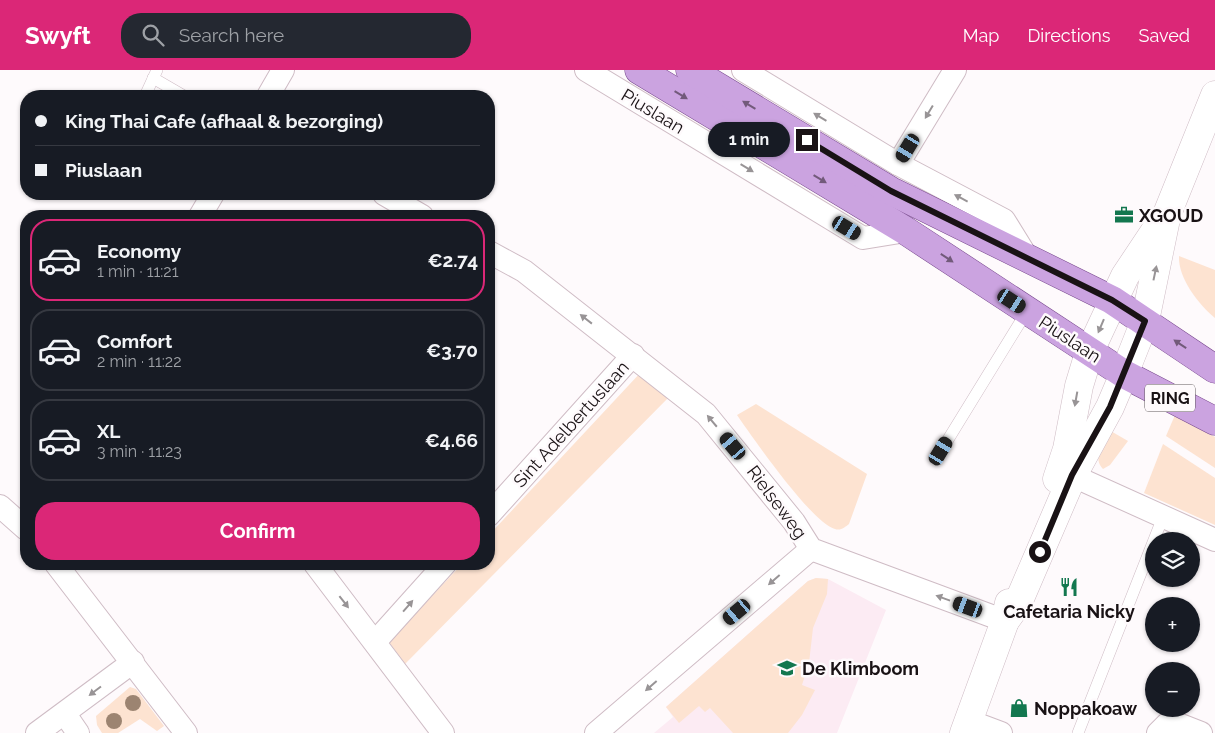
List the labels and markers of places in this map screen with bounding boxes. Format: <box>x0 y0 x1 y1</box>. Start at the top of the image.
office icon: XGOUD <box>1113 204 1135 226</box>
place label: XGOUD <box>1138 205 1203 226</box>
restaurant icon: Cafetaria Nicky <box>1058 576 1080 598</box>
place label: Cafetaria Nicky <box>1003 601 1135 622</box>
school or university icon: De Klimboom <box>776 657 798 679</box>
place label: De Klimboom <box>802 658 919 679</box>
shop icon: Noppakoaw <box>1008 697 1030 719</box>
place label: Noppakoaw <box>1034 698 1138 719</box>

